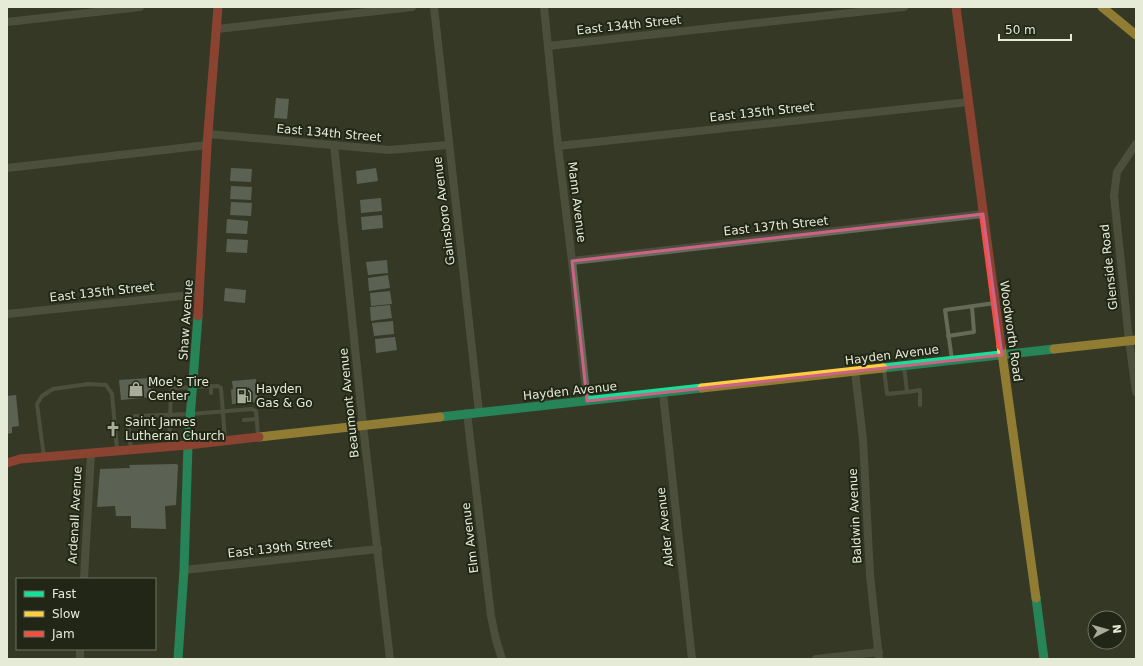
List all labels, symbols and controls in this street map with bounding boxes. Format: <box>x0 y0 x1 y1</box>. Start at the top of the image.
street label: East 134th Street <box>576 13 682 37</box>
scale bar <box>999 16 1071 42</box>
text: 50 m <box>1005 23 1036 37</box>
street label: East 135th Street <box>709 100 815 124</box>
street label: East 134th Street <box>276 121 382 145</box>
street label: Gainsboro Avenue <box>430 156 458 266</box>
street label: Mann Avenue <box>565 161 589 243</box>
street label: East 137th Street <box>723 214 829 238</box>
street label: Glenside Road <box>1098 223 1120 311</box>
street label: Shaw Avenue <box>176 279 196 361</box>
street label: East 135th Street <box>49 280 155 304</box>
street label: Woodworth Road <box>997 280 1025 382</box>
street label: Hayden Avenue <box>844 342 940 368</box>
street label: Beaumont Avenue <box>336 347 362 459</box>
place label: Moe's Tire Center <box>148 375 209 403</box>
street label: Hayden Avenue <box>522 379 618 403</box>
shop icon: Moe's Tire Center <box>127 380 145 398</box>
place label: Hayden Gas & Go <box>256 382 313 410</box>
fuel station icon: Hayden Gas & Go <box>235 387 253 405</box>
place label: Saint James Lutheran Church <box>125 415 225 443</box>
church icon: Saint James Lutheran Church <box>104 420 122 438</box>
street label: Ardenall Avenue <box>65 466 85 564</box>
street label: Baldwin Avenue <box>846 468 864 564</box>
street label: Alder Avenue <box>654 487 676 567</box>
street label: Elm Avenue <box>459 502 481 574</box>
street label: East 139th Street <box>227 536 333 560</box>
legend <box>16 578 156 650</box>
text: Fast <box>52 587 76 601</box>
text: Slow <box>52 607 80 621</box>
north arrow <box>1087 610 1127 650</box>
text: N <box>1110 624 1123 634</box>
text: Jam <box>51 627 75 641</box>

